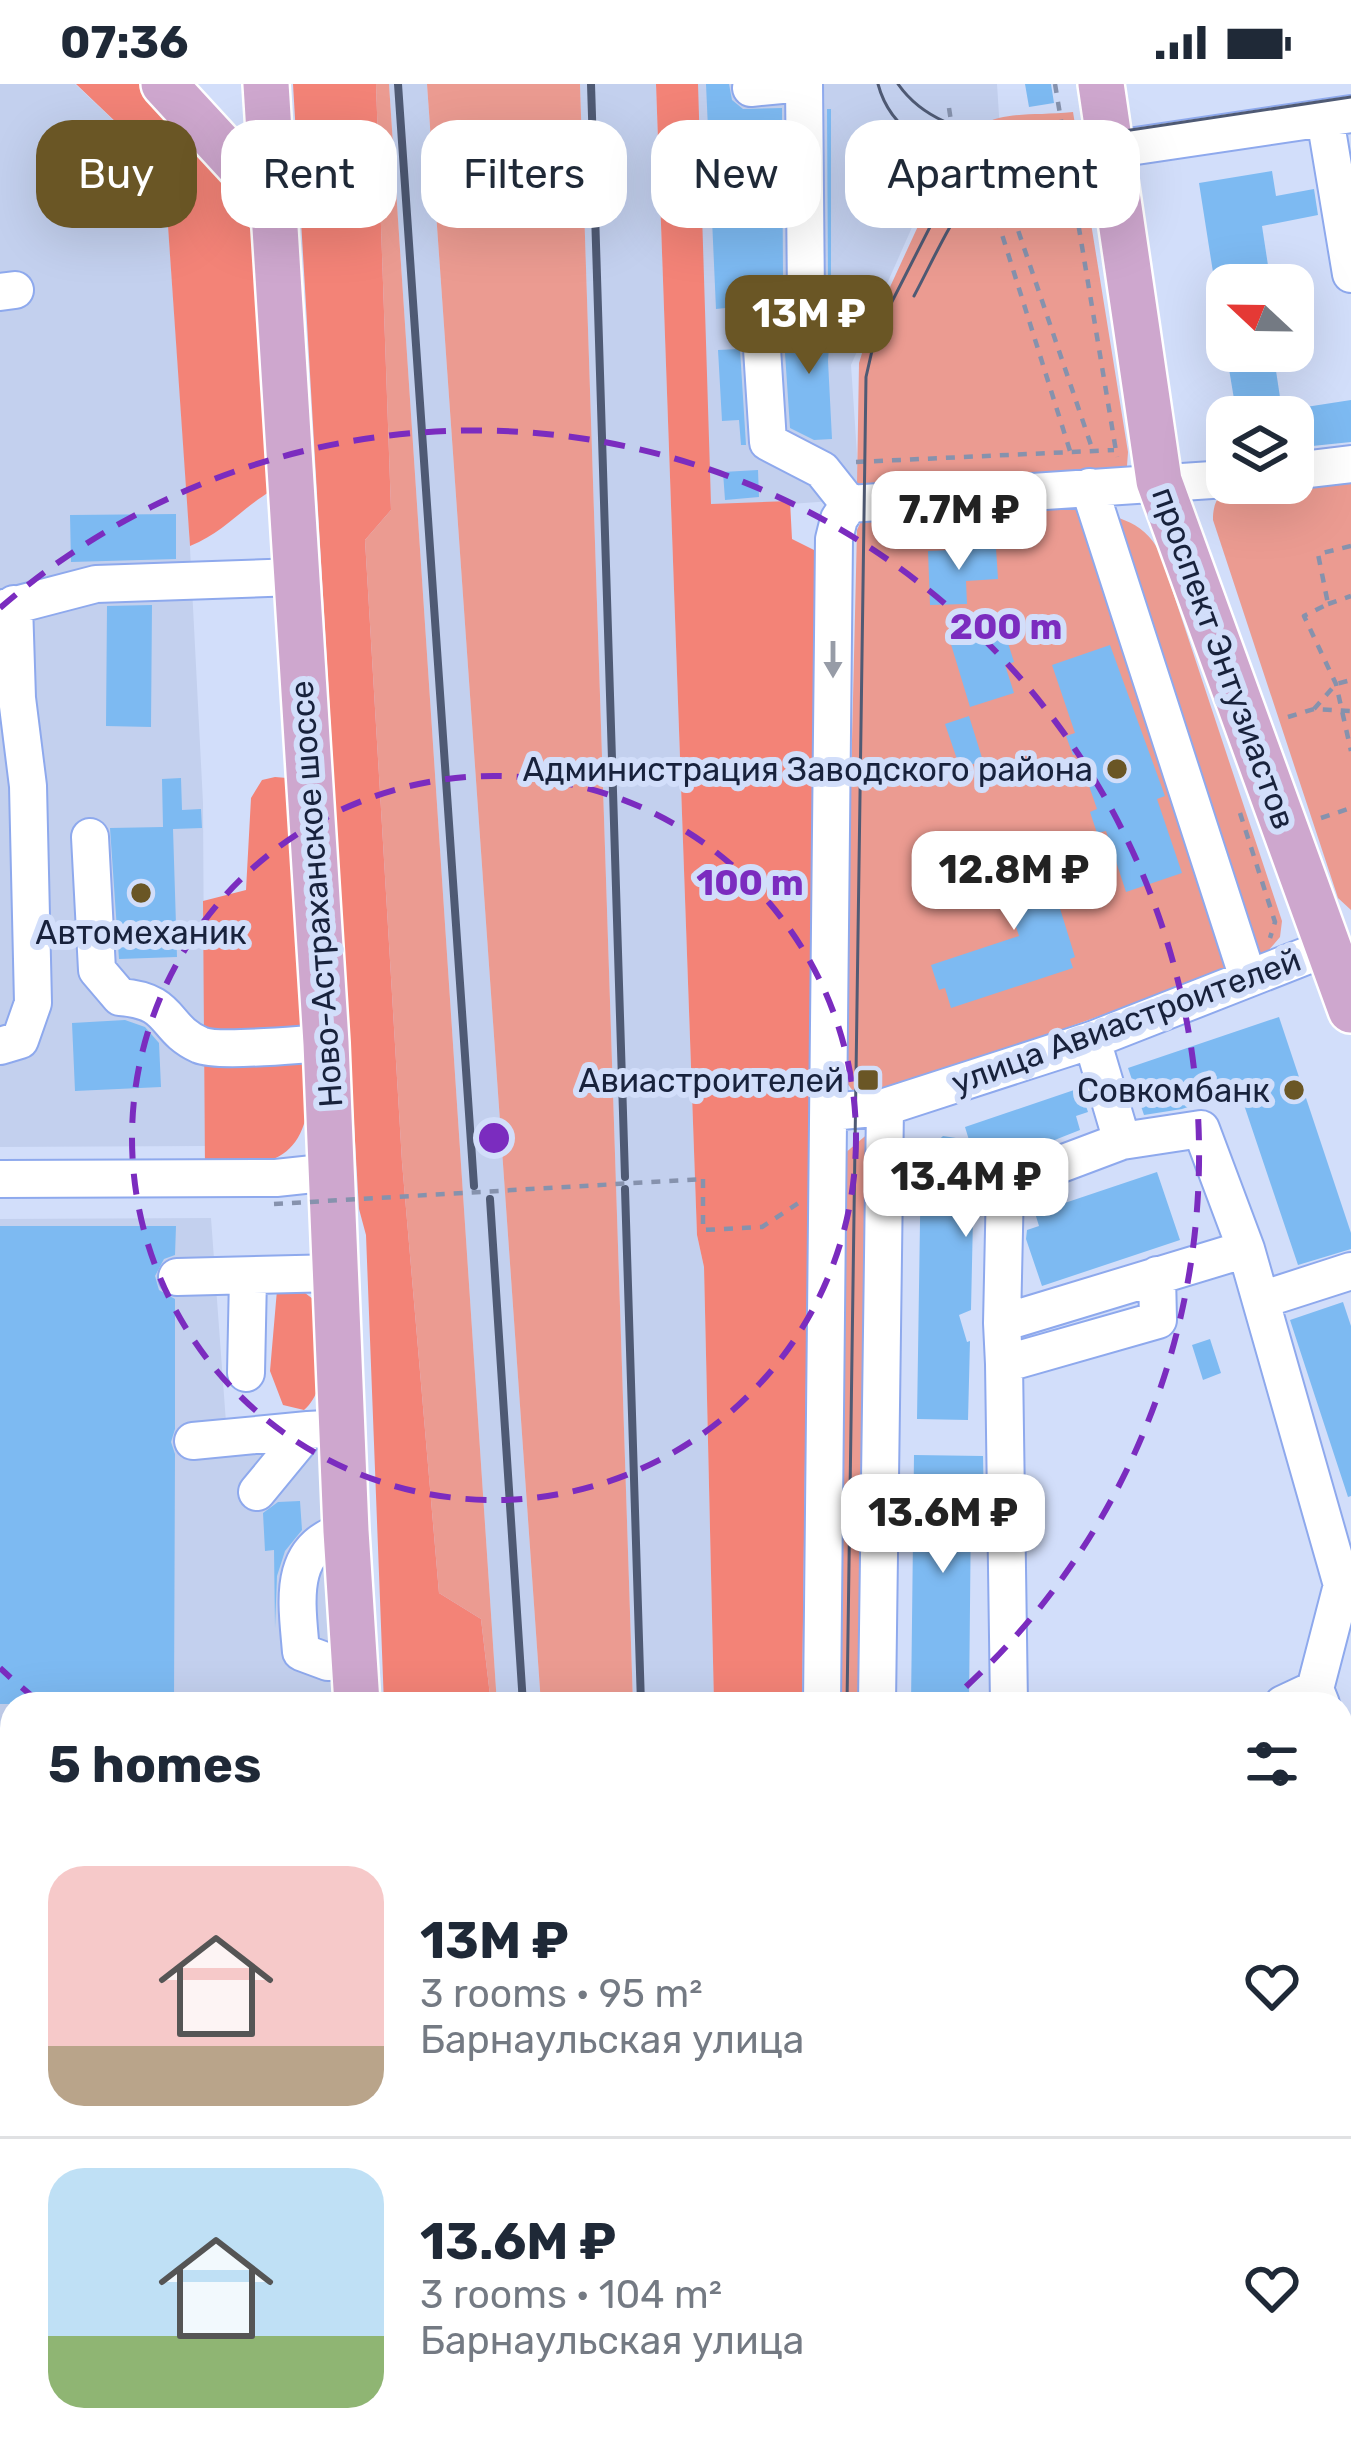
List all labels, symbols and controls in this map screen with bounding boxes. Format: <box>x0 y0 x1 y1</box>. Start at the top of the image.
text: 07:36 <box>60 16 188 69</box>
chip: Buy <box>36 120 197 228</box>
chip: Rent <box>221 120 397 228</box>
chip: Filters <box>421 120 627 228</box>
chip: New <box>651 120 821 228</box>
chip: Apartment <box>845 120 1140 228</box>
north arrow <box>1206 264 1314 372</box>
map controls <box>1206 264 1314 504</box>
pin: 13M ₽ <box>725 275 893 377</box>
text: 13M ₽ <box>752 291 866 337</box>
button: layers <box>1206 396 1314 504</box>
pin: 7.7M ₽ <box>861 471 1057 573</box>
street label: проспект Энтузиастов <box>1144 482 1304 834</box>
text: 7.7M ₽ <box>898 487 1020 533</box>
text: 200 m <box>949 605 1063 648</box>
one-way arrow <box>823 641 843 679</box>
street label: Ново-Астраханское шоссе <box>282 679 350 1109</box>
place label: Администрация Заводского района <box>523 750 1093 789</box>
marker: Администрация Заводского района <box>1104 756 1130 782</box>
pin: 12.8M ₽ <box>903 831 1125 933</box>
text: 12.8M ₽ <box>939 847 1089 893</box>
text: 100 m <box>696 861 804 904</box>
marker: Автомеханик <box>128 880 154 906</box>
place label: Автомеханик <box>35 913 247 952</box>
street label: улица Авиастроителей <box>946 940 1306 1102</box>
place label: Авиастроителей <box>578 1061 844 1100</box>
marker: Авиастроителей <box>855 1067 881 1093</box>
place label: Совкомбанк <box>1077 1071 1270 1110</box>
marker: Совкомбанк <box>1281 1077 1307 1103</box>
centre of rings <box>473 1117 515 1159</box>
pin: 13.4M ₽ <box>855 1138 1077 1240</box>
text: 13.4M ₽ <box>890 1154 1042 1200</box>
pin: 13.6M ₽ <box>832 1474 1054 1576</box>
text: 13.6M ₽ <box>868 1490 1018 1536</box>
icon: filters <box>1239 1731 1305 1797</box>
text: 5 homes <box>48 1734 261 1795</box>
text: 13M ₽ <box>420 1910 569 1971</box>
icon: home <box>144 1914 288 2058</box>
icon: heart <box>1239 1953 1305 2019</box>
text: 3 rooms · 95 m² <box>420 1971 703 2017</box>
text: Барнаульская улица <box>420 2017 804 2063</box>
text: 13.6M ₽ <box>420 2211 616 2272</box>
icon: home <box>144 2216 288 2360</box>
icon: heart <box>1239 2255 1305 2321</box>
text: 3 rooms · 104 m² <box>420 2272 722 2318</box>
text: Барнаульская улица <box>420 2318 804 2364</box>

